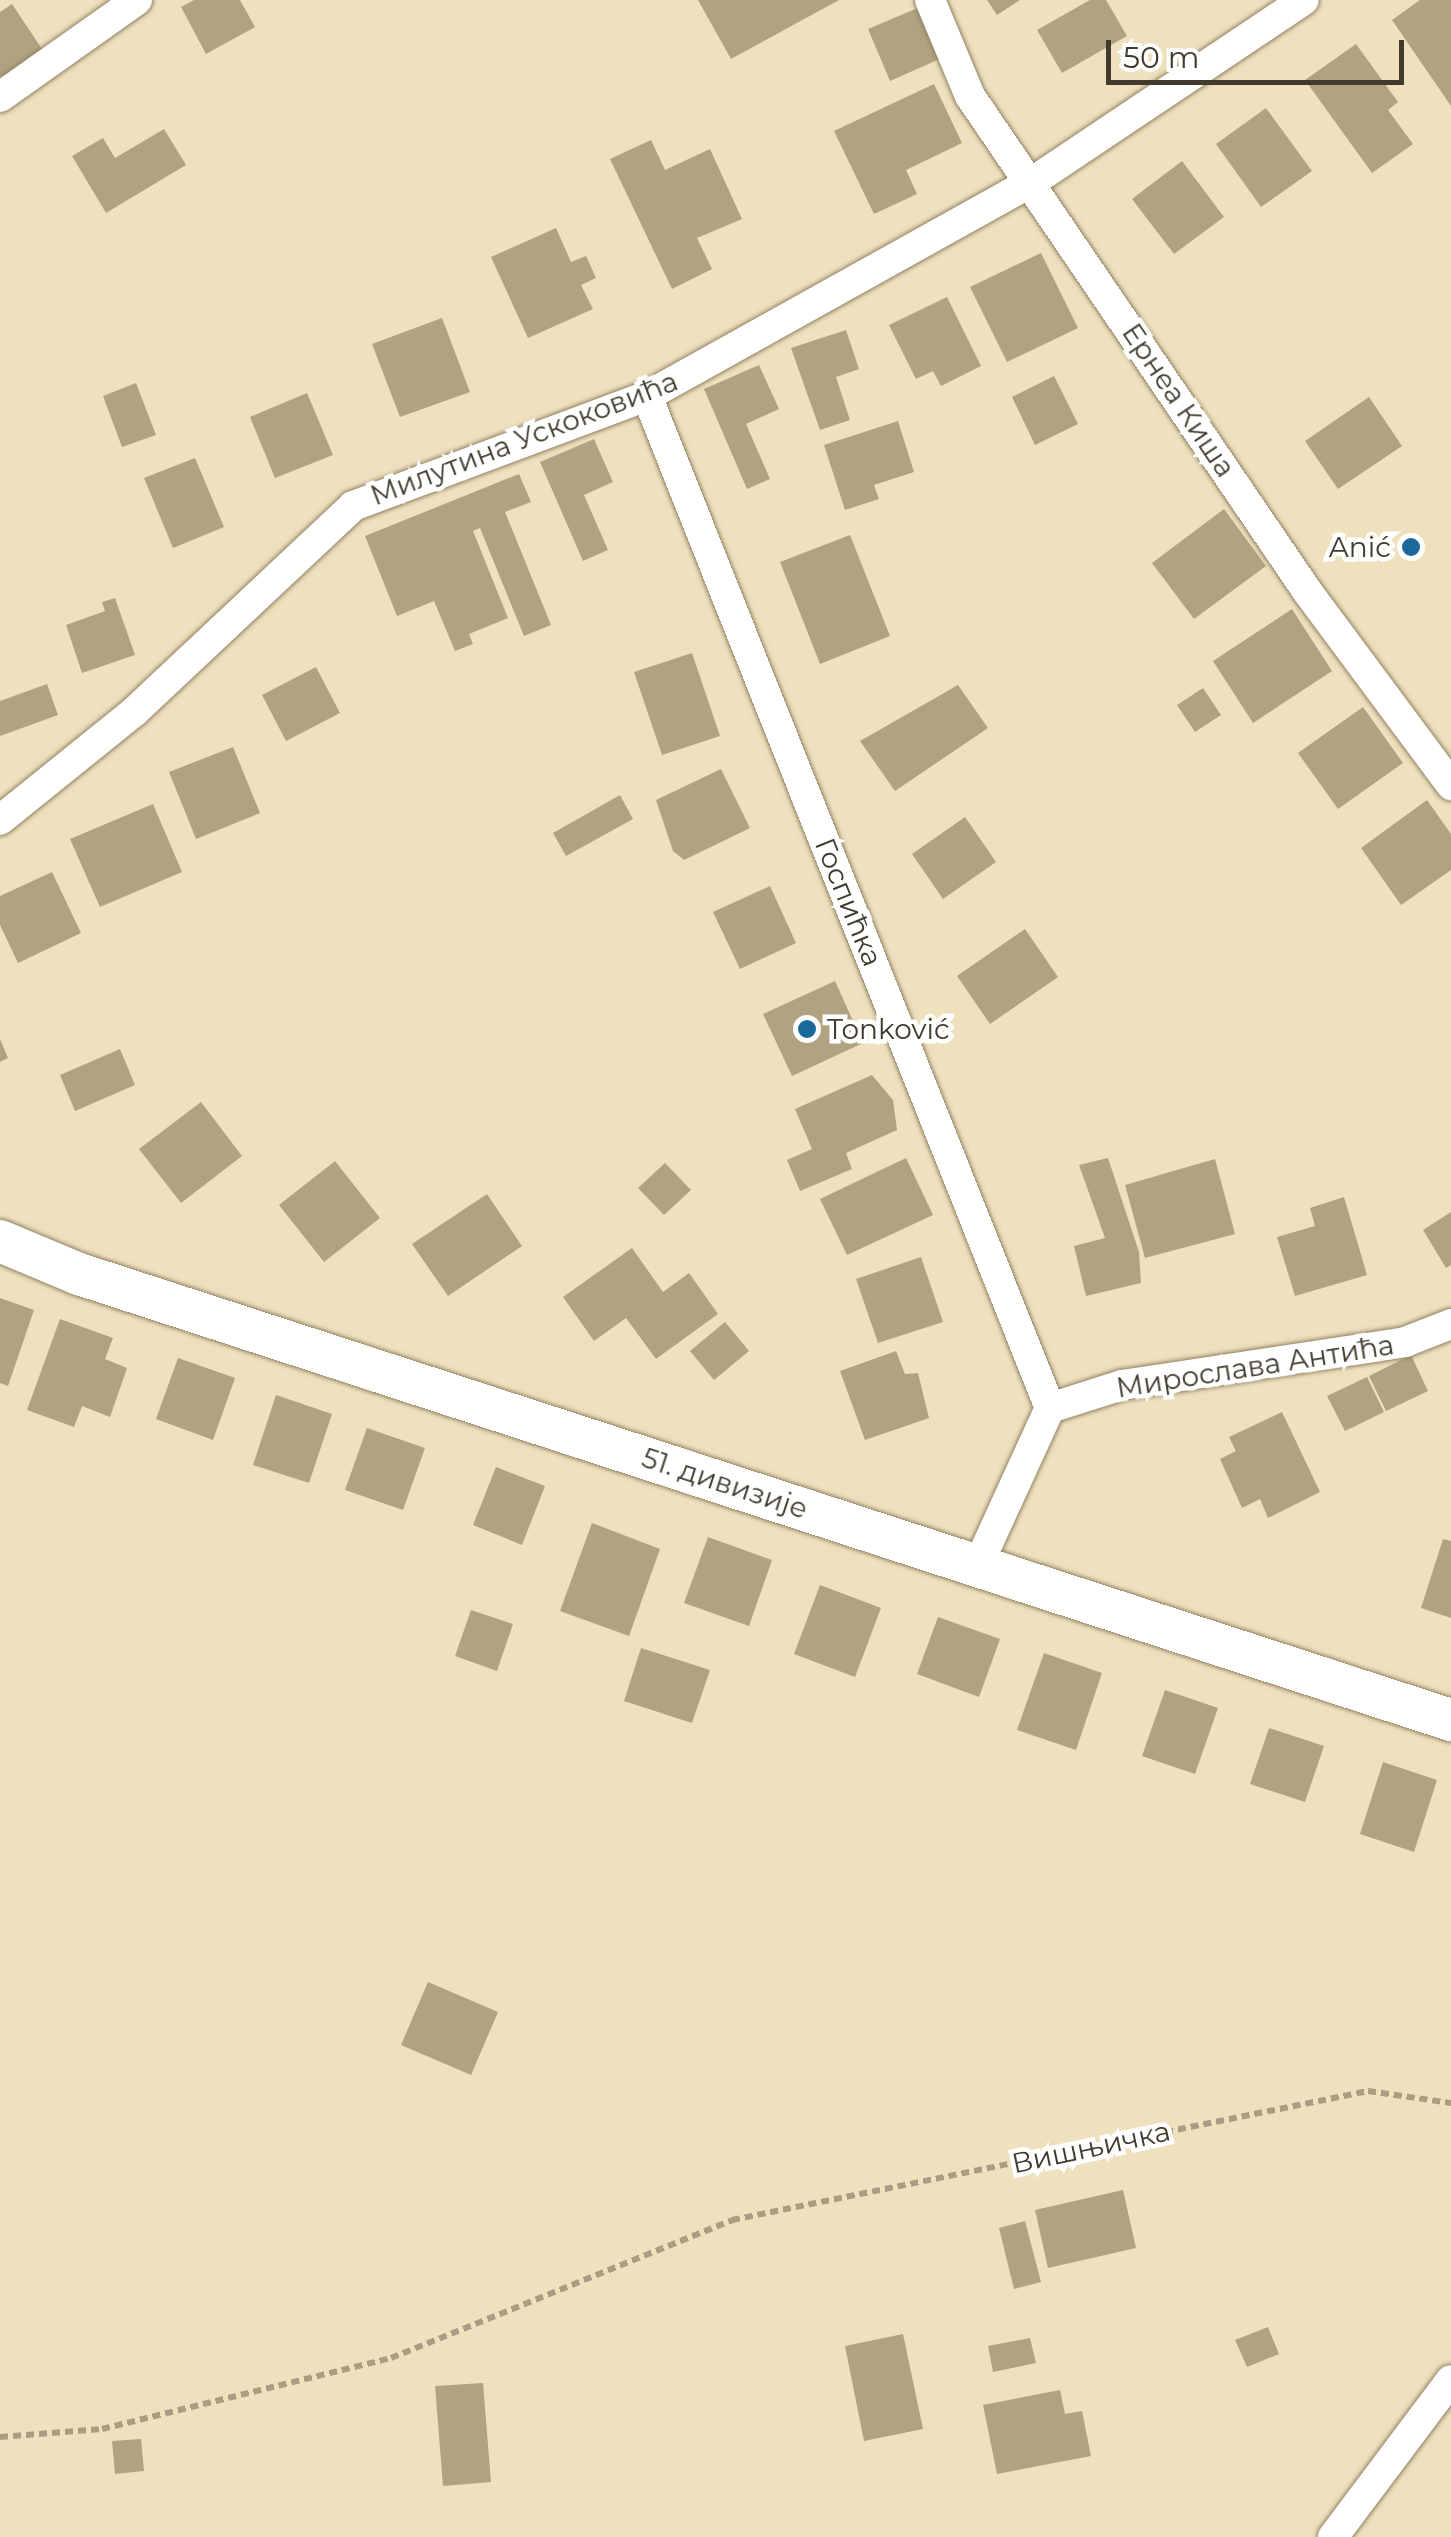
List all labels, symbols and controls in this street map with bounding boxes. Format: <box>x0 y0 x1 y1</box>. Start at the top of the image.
scale bar <box>1111 20 1408 82</box>
text: 50 m <box>1123 39 1200 76</box>
street label: Ернеа Киша <box>1115 317 1243 483</box>
street label: Милутина Ускоковића <box>366 364 682 512</box>
place label: Anić <box>1329 530 1391 564</box>
marker: Anić <box>1400 536 1422 558</box>
street label: Госпићка <box>808 833 890 971</box>
place label: Tonković <box>827 1012 950 1046</box>
marker: Tonković <box>796 1018 818 1040</box>
street label: Мирослава Антића <box>1114 1327 1396 1405</box>
street label: 51. дивизије <box>638 1440 812 1526</box>
street label: Вишњичка <box>1009 2114 1173 2180</box>

